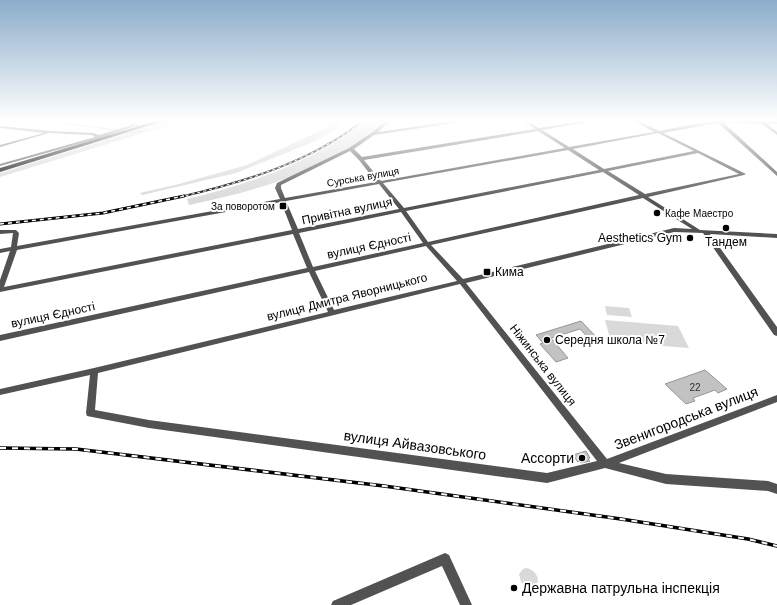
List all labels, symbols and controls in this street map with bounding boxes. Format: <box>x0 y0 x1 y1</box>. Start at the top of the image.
street label: Сурська вулиця <box>326 165 400 189</box>
street label: Привітна вулиця <box>300 195 394 227</box>
place label: За поворотом <box>211 201 275 212</box>
marker: За поворотом <box>278 201 288 211</box>
marker: Кафе Маестро <box>652 208 662 218</box>
place label: Кафе Маестро <box>665 208 734 219</box>
marker: Тандем <box>721 223 731 233</box>
street label: вулиця Єдності <box>326 230 412 262</box>
place label: Aesthetics Gym <box>598 231 682 245</box>
marker: Aesthetics Gym <box>685 233 695 243</box>
place label: Тандем <box>705 235 747 249</box>
place label: Кима <box>495 265 524 279</box>
marker: Кима <box>482 267 492 277</box>
street label: вулиця Дмитра Яворницького <box>265 270 429 324</box>
street label: вулиця Єдності <box>10 299 96 331</box>
street label: Ніжинська вулиця <box>507 322 579 408</box>
place label: Середня школа №7 <box>555 333 665 347</box>
marker: Середня школа №7 <box>542 335 552 345</box>
house number: 22 <box>689 382 701 393</box>
street label: Звенигородська вулиця <box>612 383 760 453</box>
street label: вулиця Айвазовського <box>343 427 487 463</box>
place label: Ассорти <box>521 450 574 466</box>
marker: Ассорти <box>577 453 587 463</box>
place label: Державна патрульна інспекція <box>522 580 720 596</box>
marker: Державна патрульна інспекція <box>509 583 519 593</box>

